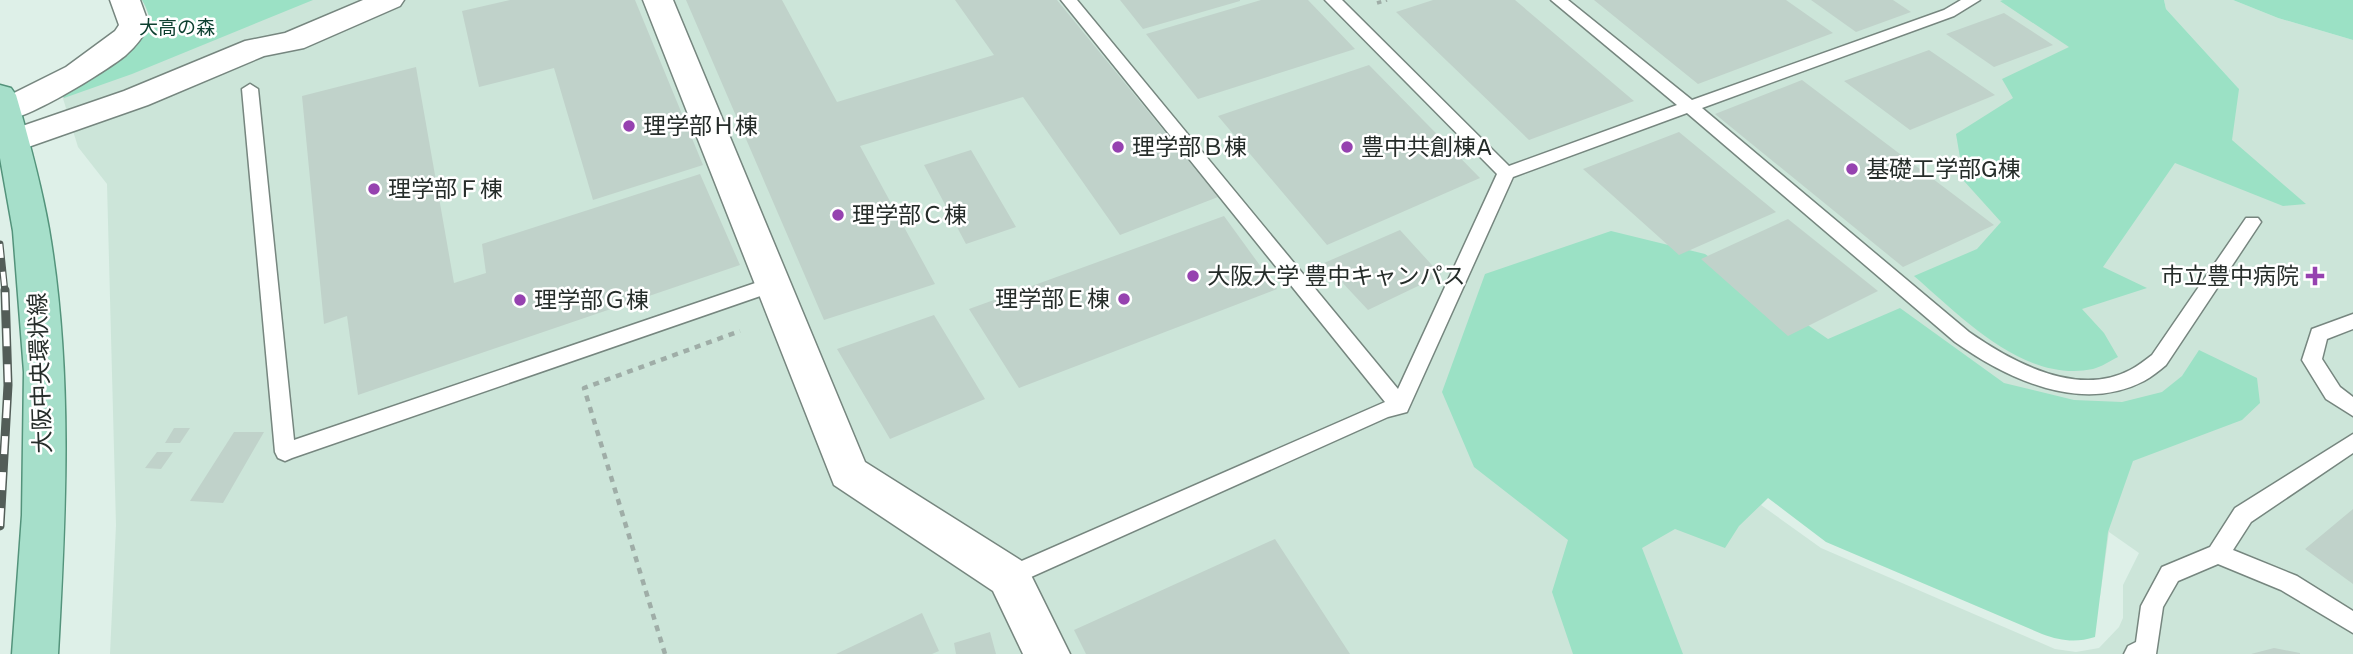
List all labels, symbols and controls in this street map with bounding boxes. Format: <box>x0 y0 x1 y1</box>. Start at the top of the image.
park label: 大高の森 <box>139 16 215 38</box>
place label: 理学部Ｈ棟 <box>643 112 758 139</box>
marker: 理学部Ｈ棟 <box>621 118 637 134</box>
place label: 理学部Ｂ棟 <box>1132 133 1247 160</box>
place label: 豊中共創棟A <box>1361 133 1492 160</box>
marker: 理学部Ｂ棟 <box>1110 139 1126 155</box>
marker: 豊中共創棟A <box>1339 139 1355 155</box>
place label: 基礎工学部G棟 <box>1866 155 2021 182</box>
marker: 基礎工学部G棟 <box>1844 161 1860 177</box>
place label: 理学部Ｆ棟 <box>388 175 503 202</box>
marker: 理学部Ｆ棟 <box>366 181 382 197</box>
place label: 理学部Ｃ棟 <box>852 201 967 228</box>
marker: 理学部Ｃ棟 <box>830 207 846 223</box>
place label: 大阪大学 豊中キャンパス <box>1207 262 1466 289</box>
place label: 市立豊中病院 <box>2161 262 2299 289</box>
marker: 市立豊中病院 <box>2305 266 2325 286</box>
marker: 大阪大学 豊中キャンパス <box>1185 268 1201 284</box>
place label: 理学部Ｅ棟 <box>995 285 1110 312</box>
place label: 理学部Ｇ棟 <box>534 286 649 313</box>
marker: 理学部Ｅ棟 <box>1116 291 1132 307</box>
street label: 大阪中央環状線 <box>23 292 56 454</box>
marker: 理学部Ｇ棟 <box>512 292 528 308</box>

